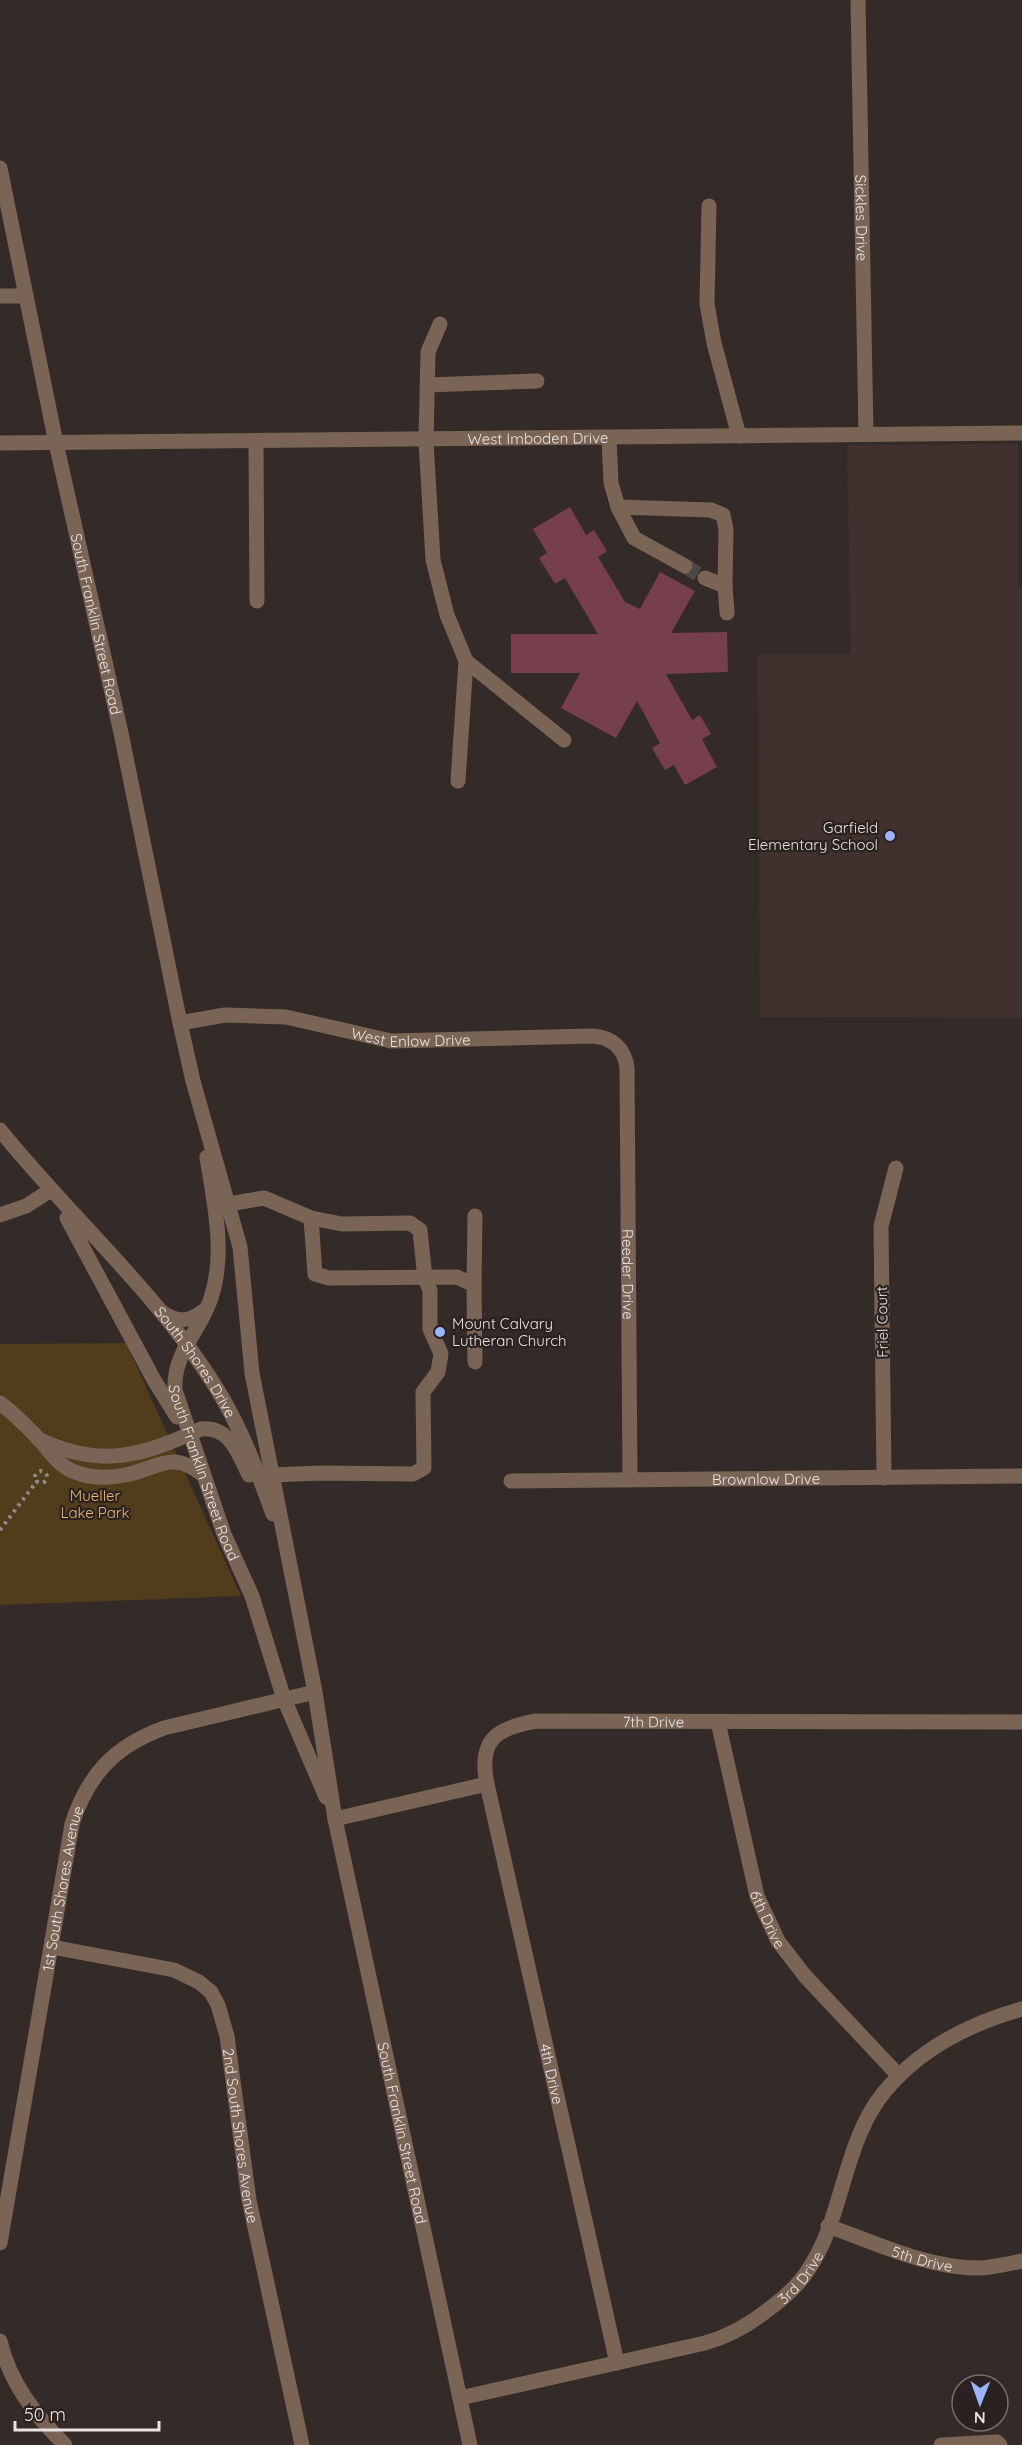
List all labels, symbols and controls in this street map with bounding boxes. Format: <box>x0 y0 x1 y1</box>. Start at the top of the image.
street label: Sickles Drive <box>852 175 872 261</box>
street label: West Imboden Drive <box>467 428 609 448</box>
street label: South Franklin Street Road <box>67 531 126 716</box>
place label: Garfield Elementary School <box>748 818 878 854</box>
marker: Garfield Elementary School <box>883 829 897 843</box>
street label: West Enlow Drive <box>349 1023 471 1051</box>
street label: Reeder Drive <box>619 1229 638 1320</box>
street label: Friel Court <box>872 1286 892 1358</box>
street label: South Shores Drive <box>151 1302 241 1421</box>
place label: Mount Calvary Lutheran Church <box>452 1314 567 1350</box>
marker: Mount Calvary Lutheran Church <box>433 1325 447 1339</box>
street label: South Franklin Street Road <box>165 1384 244 1563</box>
street label: Brownlow Drive <box>712 1468 820 1489</box>
park label: Mueller Lake Park <box>60 1486 130 1522</box>
street label: 7th Drive <box>623 1712 684 1731</box>
street label: 1st South Shores Avenue <box>37 1803 87 1973</box>
street label: 6th Drive <box>747 1889 790 1952</box>
street label: South Franklin Street Road <box>374 2040 431 2225</box>
street label: 4th Drive <box>536 2042 568 2106</box>
street label: 2nd South Shores Avenue <box>219 2047 263 2225</box>
street label: 5th Drive <box>889 2241 954 2275</box>
street label: 3rd Drive <box>774 2248 827 2308</box>
north arrow <box>950 2373 1010 2433</box>
scale bar <box>15 2394 159 2432</box>
text: 50 m <box>24 2403 66 2426</box>
text: N <box>974 2408 986 2428</box>

